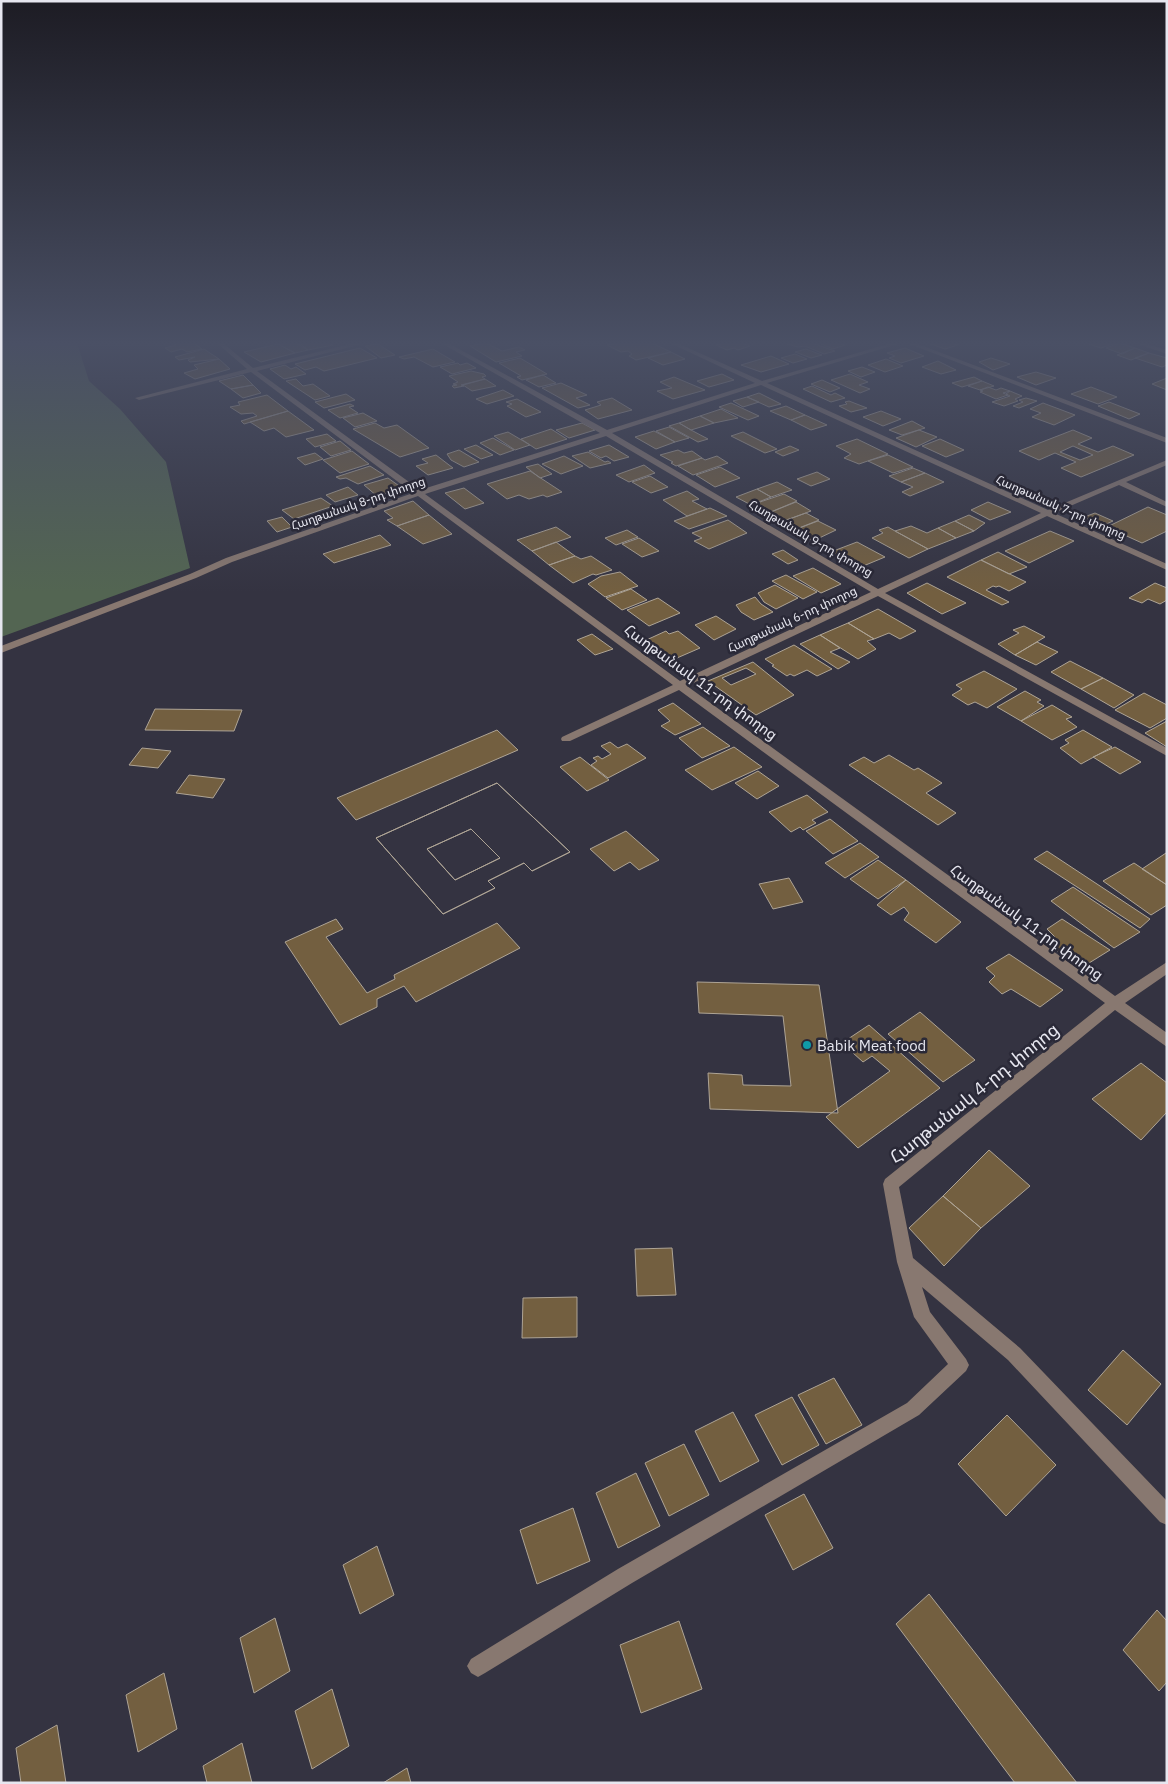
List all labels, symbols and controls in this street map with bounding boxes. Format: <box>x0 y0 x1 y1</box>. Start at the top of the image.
street label: Հաղթանակ 7-րդ փողոց <box>994 472 1128 542</box>
street label: Հաղթանակ 8-րդ փողոց <box>289 473 427 533</box>
street label: Հաղթանակ 9-րդ փողոց <box>746 496 876 580</box>
street label: Հաղթանակ 6-րդ փողոց <box>725 582 859 656</box>
street label: Հաղթանակ 11-րդ փողոց <box>621 620 781 744</box>
street label: Հաղթանակ 11-րդ փողոց <box>947 860 1107 984</box>
street label: Հաղթանակ 4-րդ փողոց <box>885 1018 1063 1168</box>
place label: Babik Meat food <box>817 1036 926 1055</box>
marker: Babik Meat food <box>801 1039 813 1051</box>

